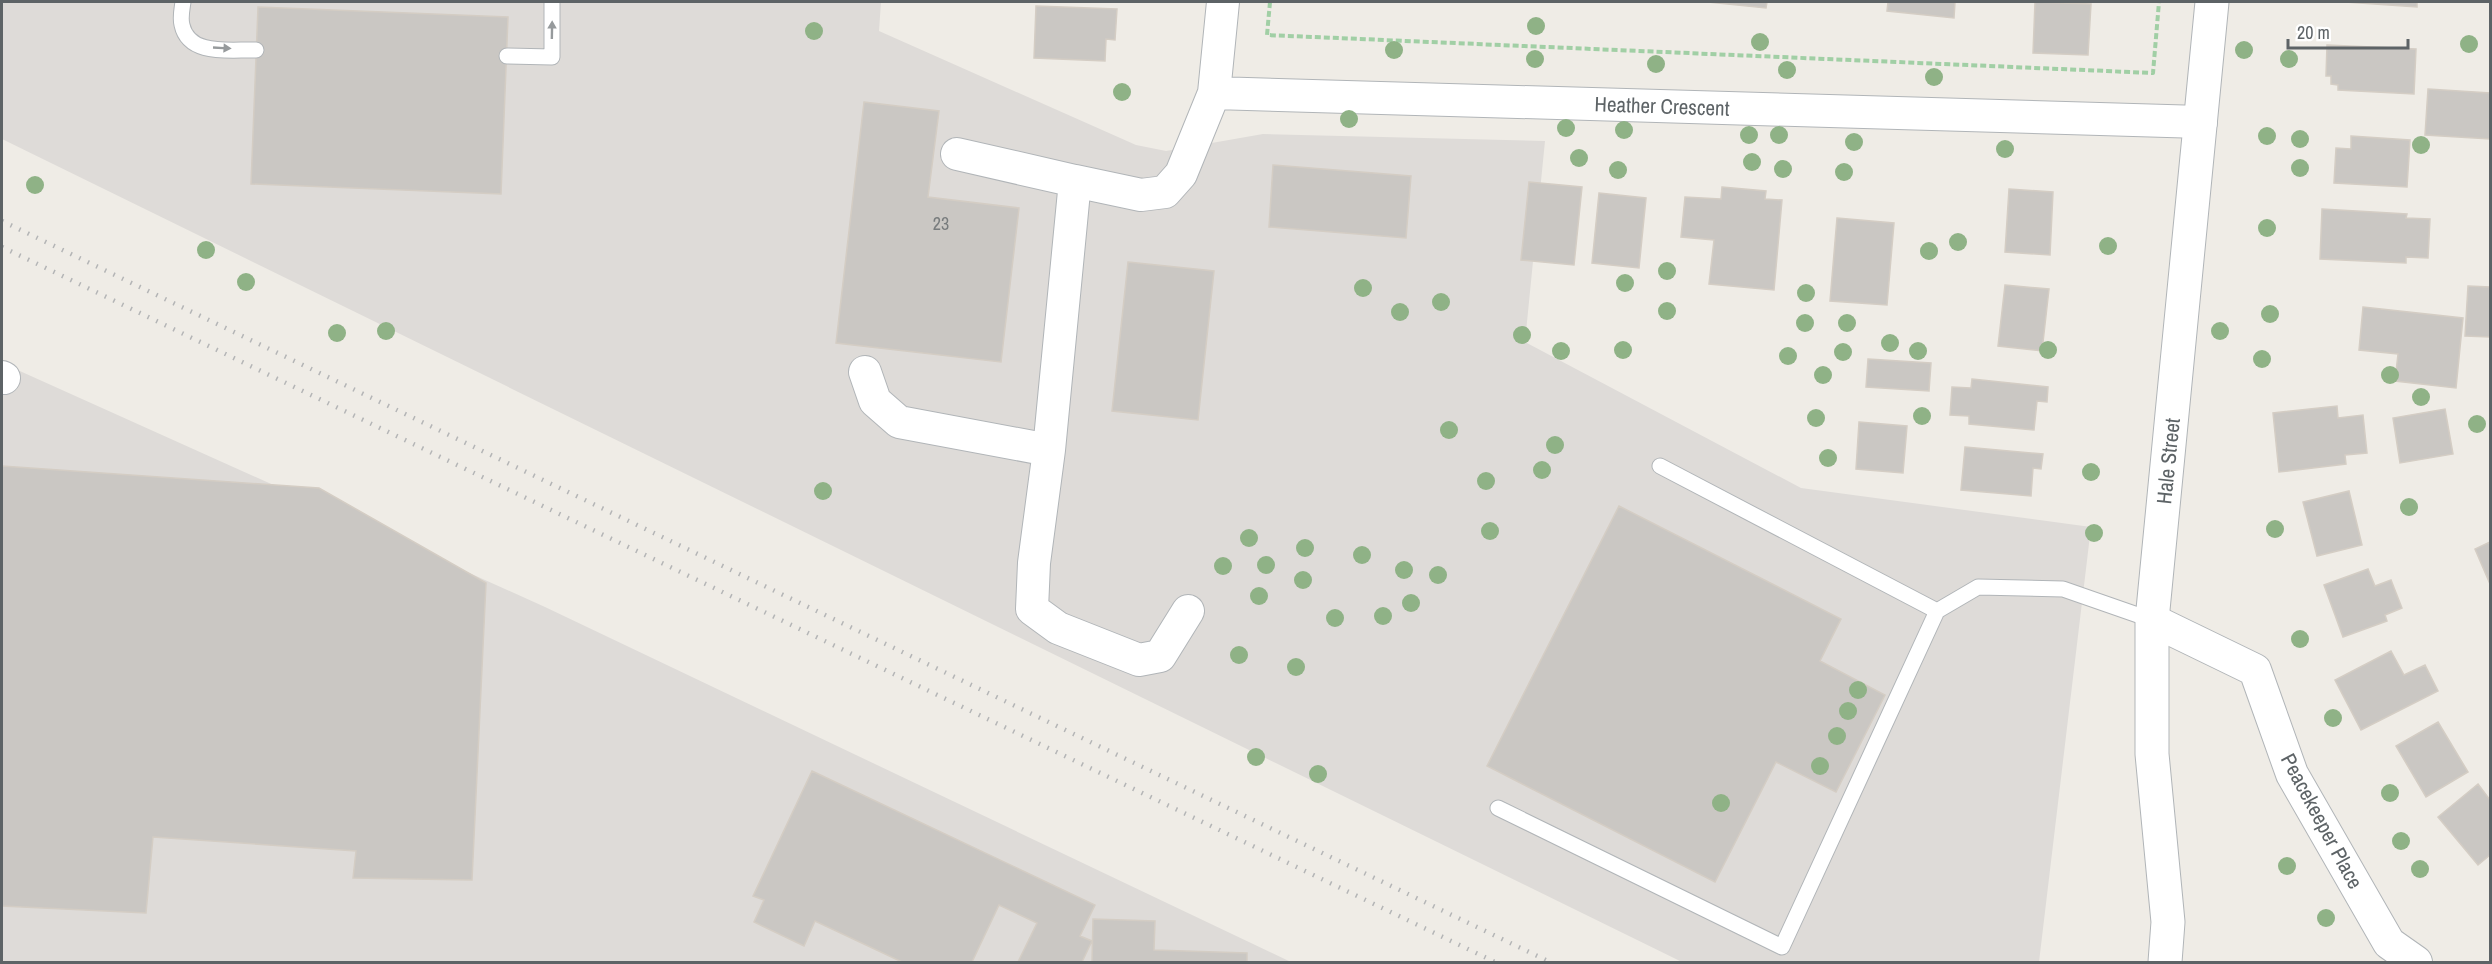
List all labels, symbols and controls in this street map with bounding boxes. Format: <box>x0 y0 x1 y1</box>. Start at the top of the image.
scale bar <box>2288 12 2408 50</box>
text: 20 m <box>2297 20 2330 45</box>
one-way arrow <box>547 21 557 40</box>
one-way arrow <box>213 44 232 53</box>
street label: Heather Crescent <box>1594 89 1730 123</box>
house number: 23 <box>933 211 949 236</box>
street label: Hale Street <box>2149 416 2187 505</box>
street label: Peacekeeper Place <box>2274 748 2370 894</box>

